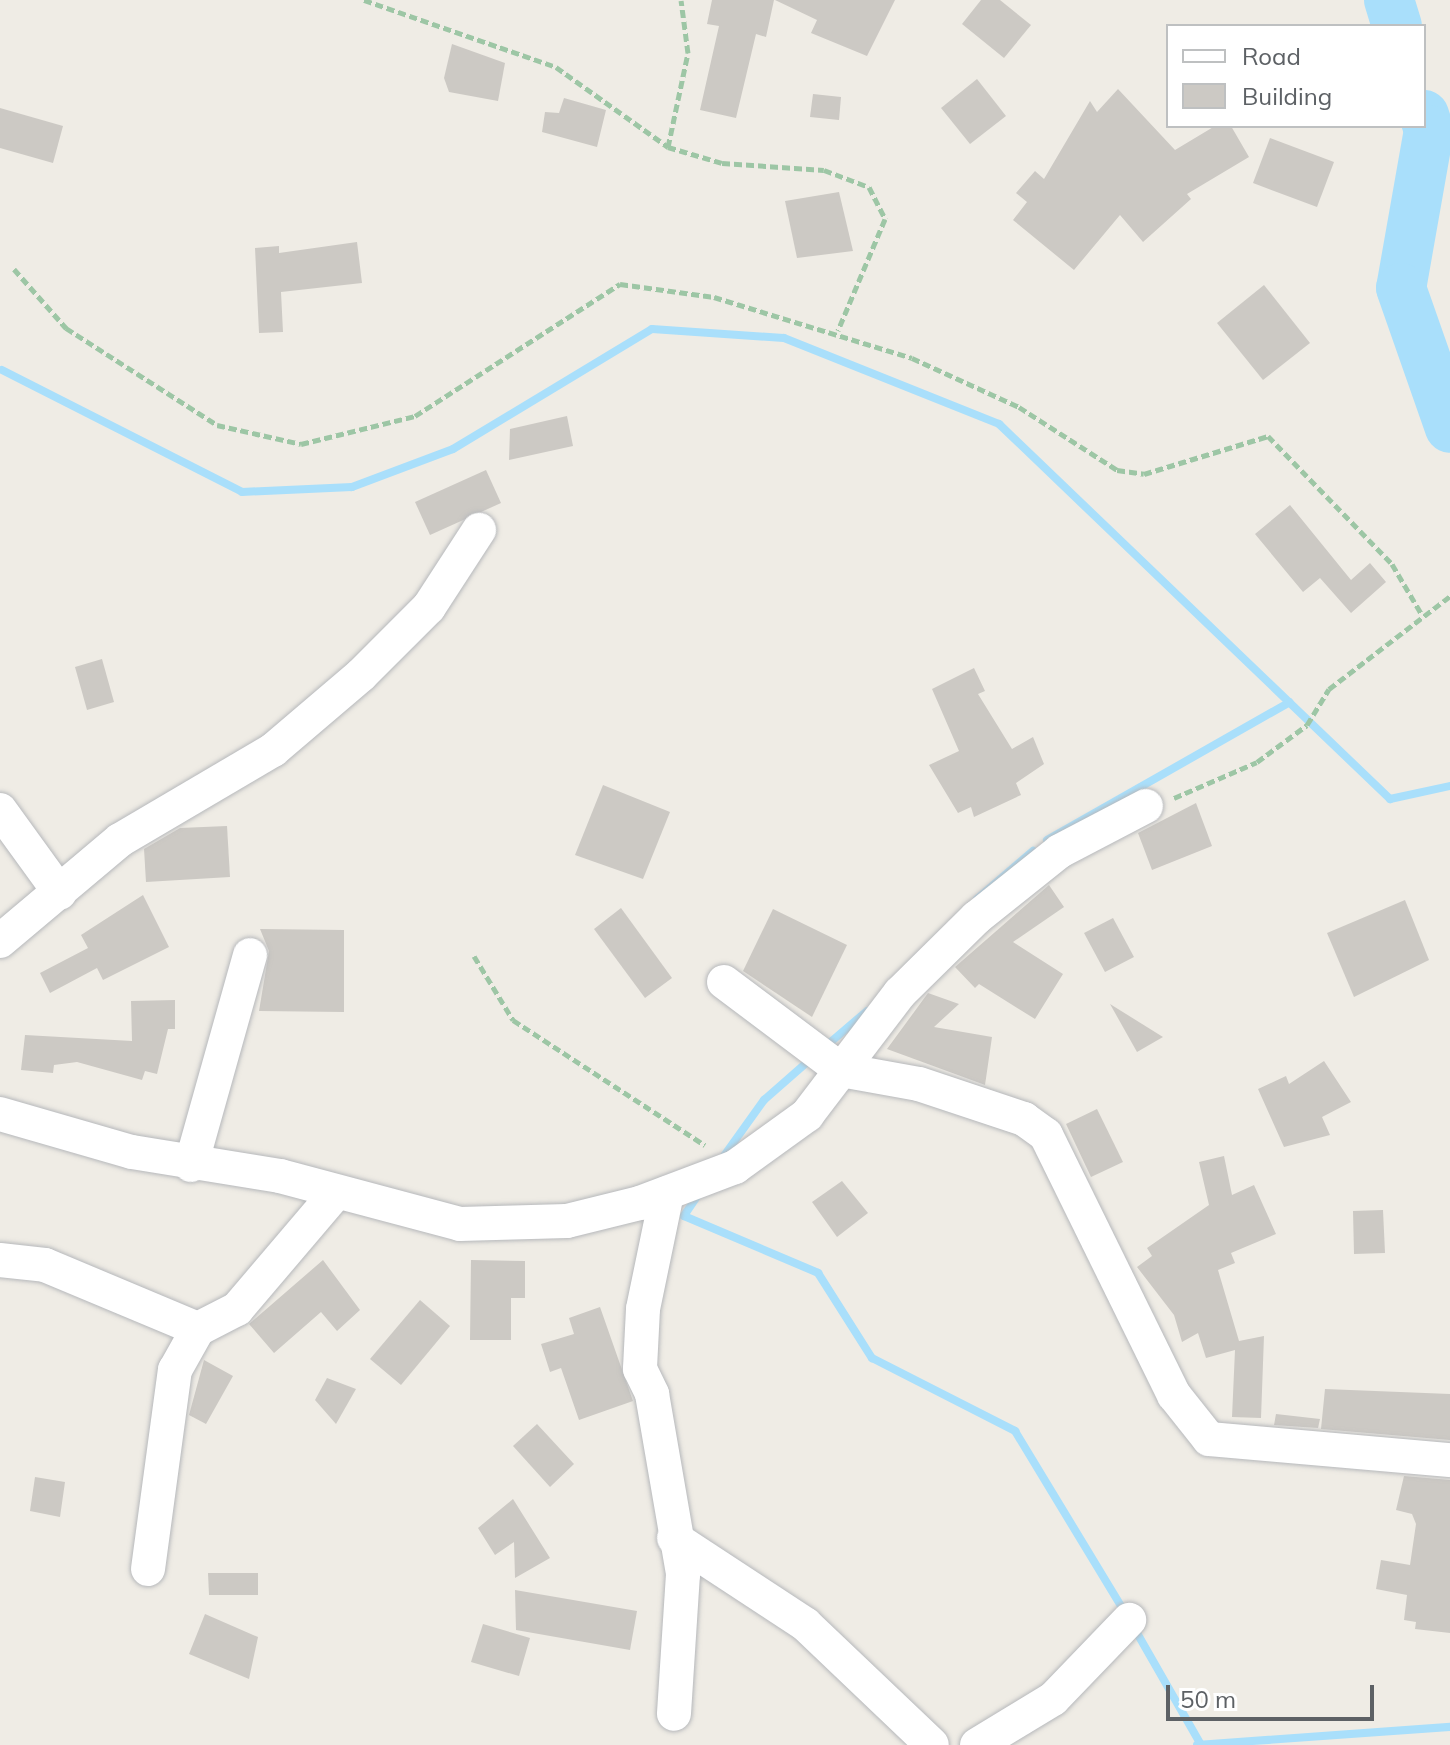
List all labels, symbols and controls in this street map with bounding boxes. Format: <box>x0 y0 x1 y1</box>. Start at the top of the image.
legend <box>1166 24 1426 128</box>
text: Road <box>1242 41 1301 71</box>
text: Building <box>1242 81 1332 111</box>
scale bar <box>1170 1669 1378 1719</box>
text: 50 m <box>1180 1684 1236 1714</box>

